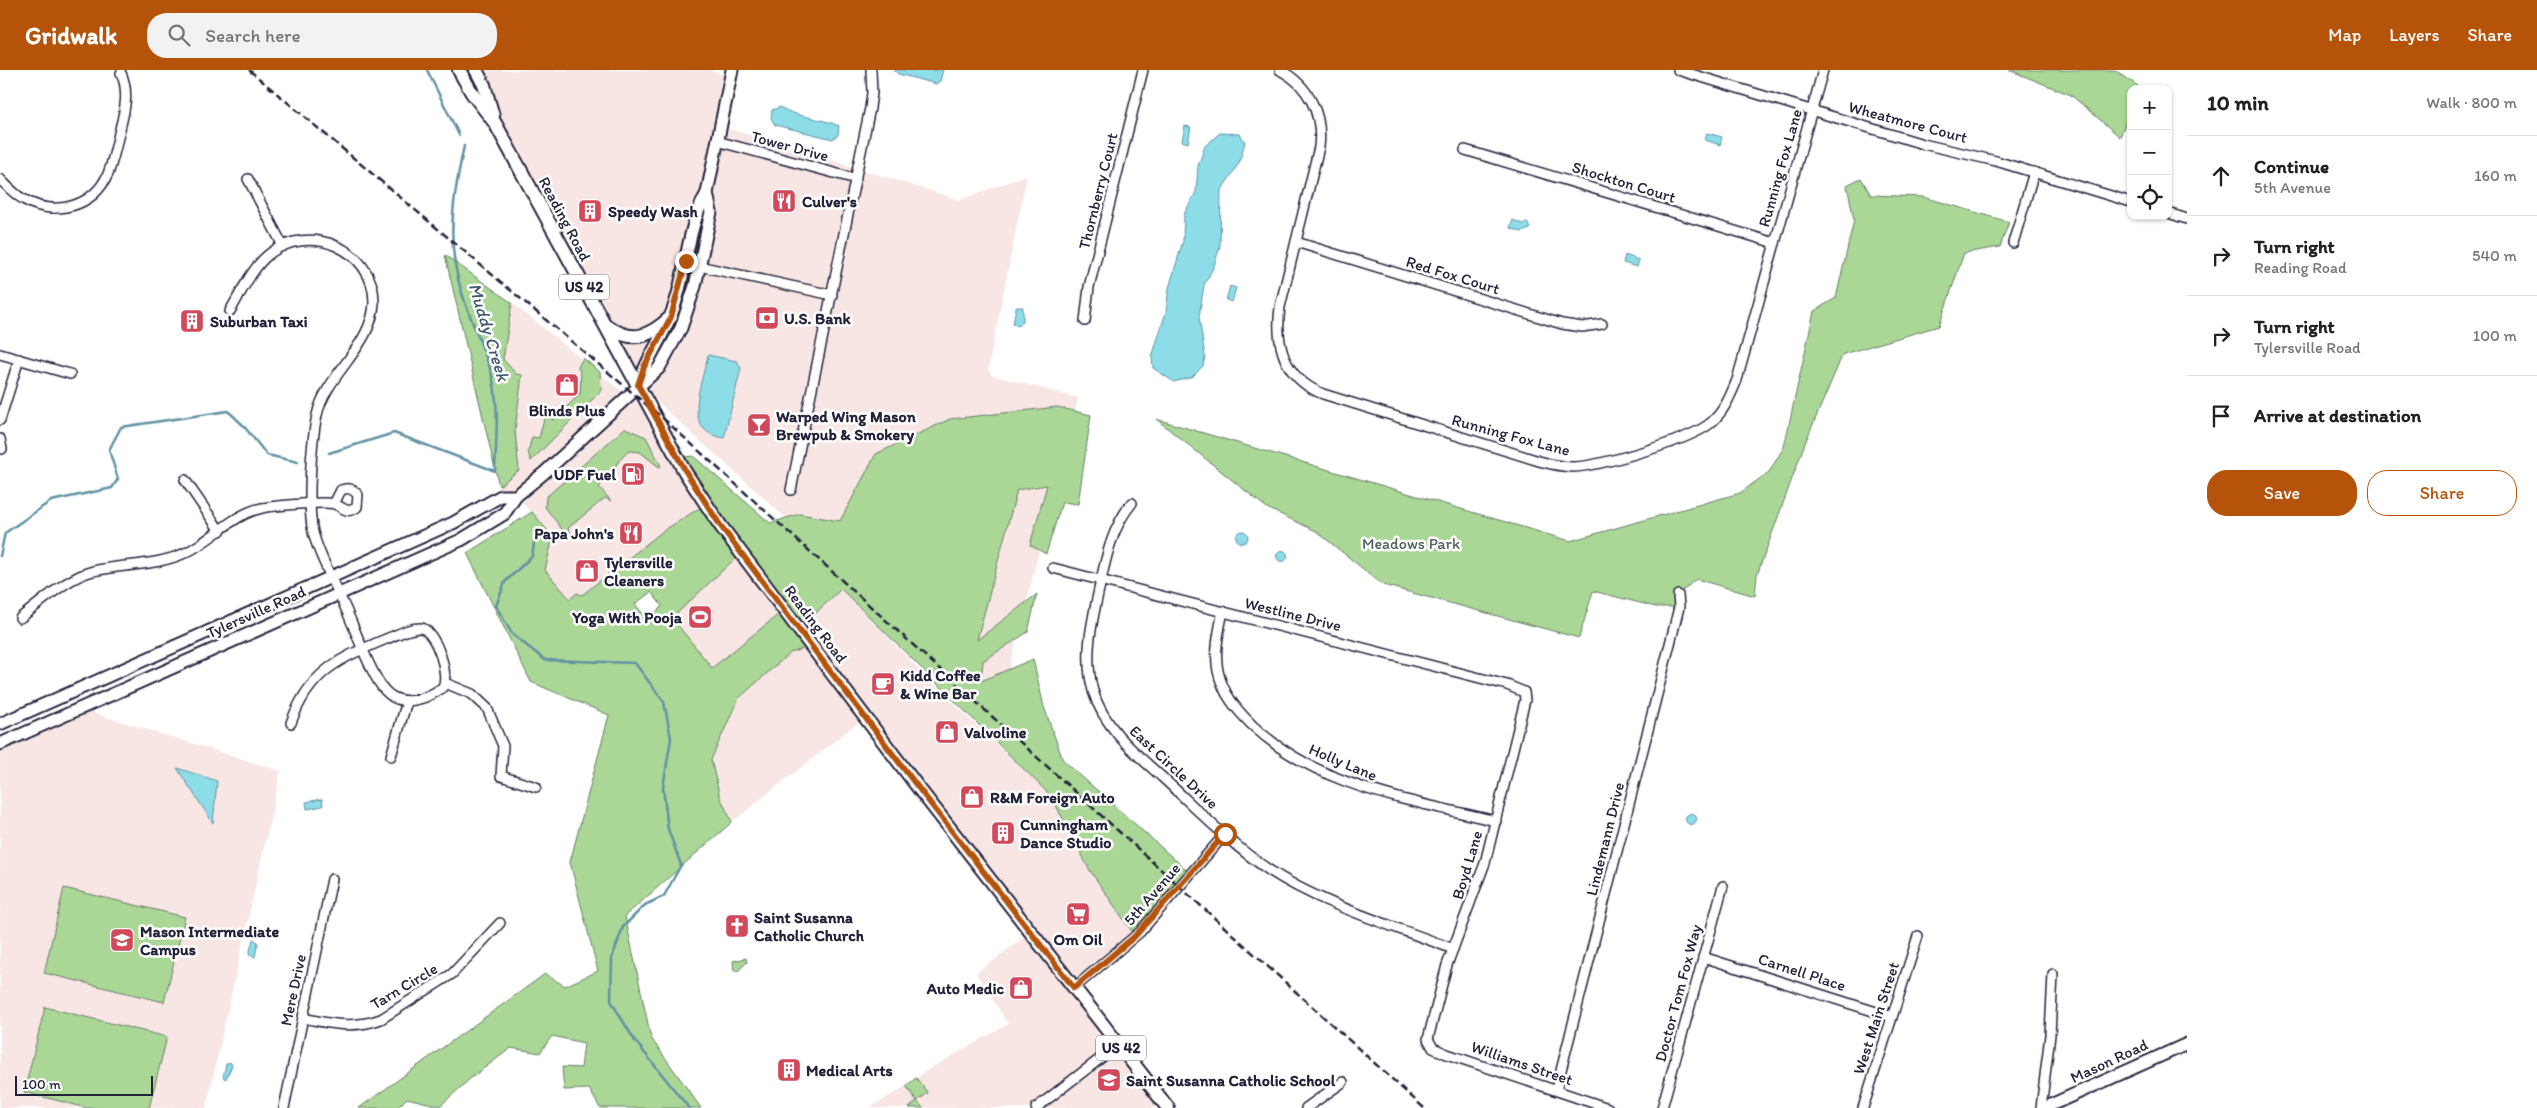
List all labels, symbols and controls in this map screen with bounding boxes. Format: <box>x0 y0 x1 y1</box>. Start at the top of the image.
search box <box>147 13 497 58</box>
text: Gridwalk <box>25 21 117 50</box>
icon: search <box>165 21 193 49</box>
text: Search here <box>205 24 301 47</box>
text: Map <box>2328 24 2361 46</box>
text: Layers <box>2389 24 2439 46</box>
text: Share <box>2467 24 2512 46</box>
map controls <box>2127 85 2172 220</box>
button: + <box>2127 85 2172 130</box>
text: 10 min <box>2207 90 2269 115</box>
text: Walk · 800 m <box>2426 93 2517 112</box>
street label: Wheatmore Court <box>1846 97 1970 147</box>
street label: Running Fox Lane <box>1754 107 1806 229</box>
street label: Tower Drive <box>749 127 831 165</box>
button: − <box>2127 130 2172 175</box>
street label: Thornberry Court <box>1074 131 1122 251</box>
text: Continue <box>2254 155 2329 178</box>
street label: Shockton Court <box>1570 157 1678 207</box>
icon: ahead <box>2207 162 2235 190</box>
text: 160 m <box>2474 166 2517 185</box>
street label: Reading Road <box>535 174 595 265</box>
button: locate <box>2127 175 2172 220</box>
text: 5th Avenue <box>2254 178 2331 197</box>
restaurant icon: Culver's <box>771 188 797 214</box>
place label: Culver's <box>802 192 857 211</box>
building icon: Speedy Wash <box>577 198 603 224</box>
place label: Speedy Wash <box>608 202 699 222</box>
text: Turn right <box>2254 235 2335 258</box>
icon: right <box>2207 242 2235 270</box>
text: 540 m <box>2472 246 2517 265</box>
route end <box>675 250 698 273</box>
street label: Red Fox Court <box>1404 252 1502 298</box>
text: Reading Road <box>2254 258 2347 277</box>
road number: US 42 <box>559 274 609 300</box>
water label: Muddy Creek <box>464 280 515 385</box>
bank icon: U.S. Bank <box>754 305 780 331</box>
building icon: Suburban Taxi <box>179 308 205 334</box>
place label: U.S. Bank <box>784 309 852 328</box>
place label: Suburban Taxi <box>210 312 308 331</box>
text: Turn right <box>2254 315 2335 338</box>
icon: right <box>2207 322 2235 350</box>
text: 100 m <box>2473 326 2517 345</box>
text: Tylersville Road <box>2254 338 2361 357</box>
shop icon: Blinds Plus <box>554 372 580 398</box>
place label: Blinds Plus <box>529 401 605 420</box>
icon: arrive <box>2207 402 2235 430</box>
text: Arrive at destination <box>2254 404 2421 427</box>
place label: Warped Wing Mason Brewpub & Smokery <box>776 407 917 445</box>
street label: Running Fox Lane <box>1450 410 1572 460</box>
bar icon: Warped Wing Mason Brewpub & Smokery <box>746 412 772 438</box>
fuel station icon: UDF Fuel <box>620 461 646 487</box>
place label: UDF Fuel <box>554 465 616 484</box>
button: Save <box>2207 470 2357 516</box>
button: Share <box>2367 470 2517 516</box>
restaurant icon: Papa John's <box>618 520 644 546</box>
place label: Papa John's <box>534 524 614 544</box>
park label: Meadows Park <box>1362 534 1460 553</box>
place label: Tylersville Cleaners <box>603 553 673 590</box>
shop icon: Tylersville Cleaners <box>574 558 600 584</box>
street label: Tylersville Road <box>203 581 309 642</box>
street label: Reading Road <box>780 581 852 667</box>
street label: Westline Drive <box>1243 593 1343 635</box>
sports icon: Yoga With Pooja <box>687 604 713 630</box>
place label: Yoga With Pooja <box>571 608 683 628</box>
place label: Kidd Coffee & Wine Bar <box>900 666 981 703</box>
cafe icon: Kidd Coffee & Wine Bar <box>870 671 896 697</box>
shop icon: Valvoline <box>934 719 960 745</box>
street label: East Circle Drive <box>1126 721 1222 813</box>
place label: Valvoline <box>964 723 1027 742</box>
street label: Holly Lane <box>1306 739 1380 785</box>
street label: Lindemann Drive <box>1582 780 1628 898</box>
shop icon: R&M Foreign Auto <box>959 784 985 810</box>
place label: R&M Foreign Auto <box>990 788 1115 808</box>
place label: Cunningham Dance Studio <box>1020 815 1111 852</box>
building icon: Cunningham Dance Studio <box>990 820 1016 846</box>
route start <box>1214 823 1237 846</box>
street label: Boyd Lane <box>1448 828 1487 902</box>
street label: 5th Avenue <box>1120 859 1185 929</box>
supermarket icon: Om Oil <box>1065 901 1091 927</box>
place label: Saint Susanna Catholic Church <box>754 908 865 945</box>
church icon: Saint Susanna Catholic Church <box>724 913 750 939</box>
place label: Mason Intermediate Campus <box>140 922 279 960</box>
street label: Doctor Tom Fox Way <box>1651 922 1706 1064</box>
school or university icon: Mason Intermediate Campus <box>109 927 135 953</box>
place label: Om Oil <box>1054 930 1103 949</box>
street label: Carnell Place <box>1756 949 1848 995</box>
street label: Mere Drive <box>276 952 310 1028</box>
street label: Tarn Circle <box>367 958 441 1013</box>
street label: West Main Street <box>1849 959 1903 1077</box>
shop icon: Auto Medic <box>1008 975 1034 1001</box>
place label: Auto Medic <box>926 979 1004 998</box>
street label: Mason Road <box>2067 1035 2151 1087</box>
road number: US 42 <box>1096 1036 1146 1060</box>
street label: Williams Street <box>1469 1037 1575 1089</box>
building icon: Medical Arts <box>776 1057 802 1083</box>
place label: Medical Arts <box>806 1061 893 1080</box>
school or university icon: Saint Susanna Catholic School <box>1096 1067 1122 1093</box>
place label: Saint Susanna Catholic School <box>1126 1071 1336 1090</box>
scale bar <box>15 1073 152 1096</box>
text: 100 m <box>22 1076 61 1093</box>

